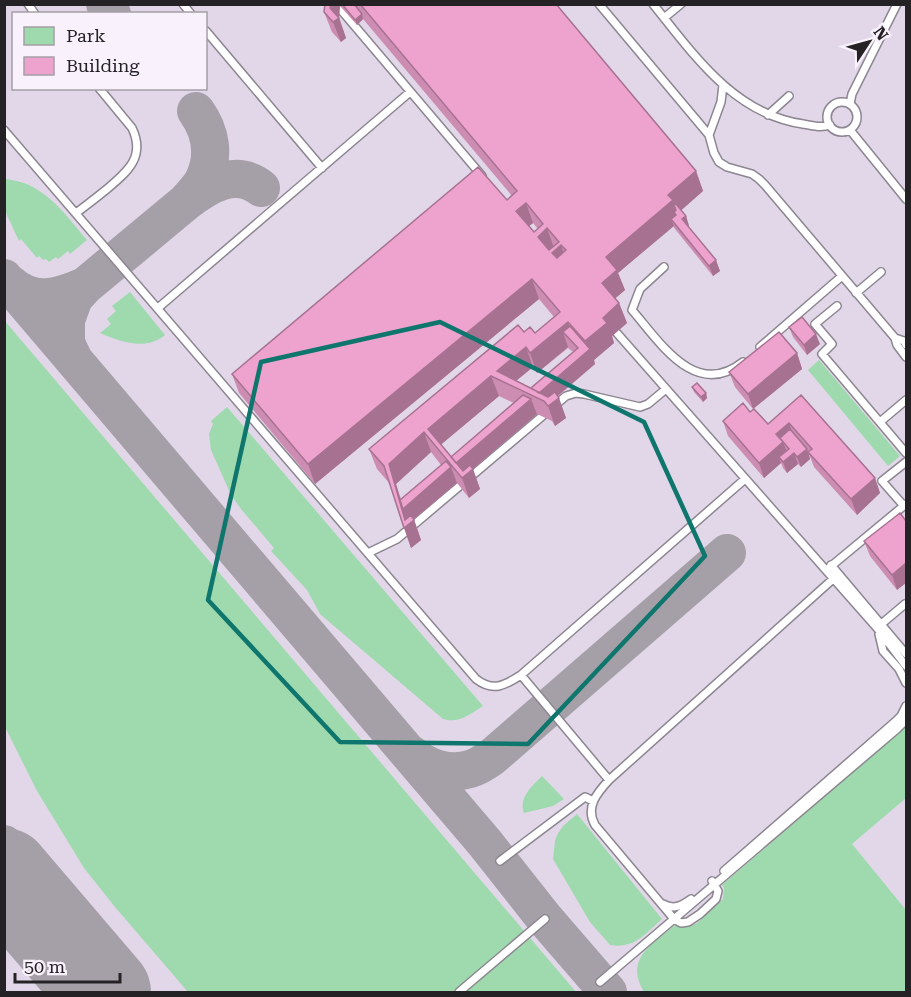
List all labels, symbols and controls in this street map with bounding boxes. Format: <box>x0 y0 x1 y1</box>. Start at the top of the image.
legend <box>12 12 207 90</box>
north arrow <box>839 12 899 72</box>
text: N <box>869 23 892 44</box>
text: Park <box>66 25 106 46</box>
text: Building <box>66 55 140 76</box>
scale bar <box>15 946 120 984</box>
text: 50 m <box>24 956 65 977</box>

